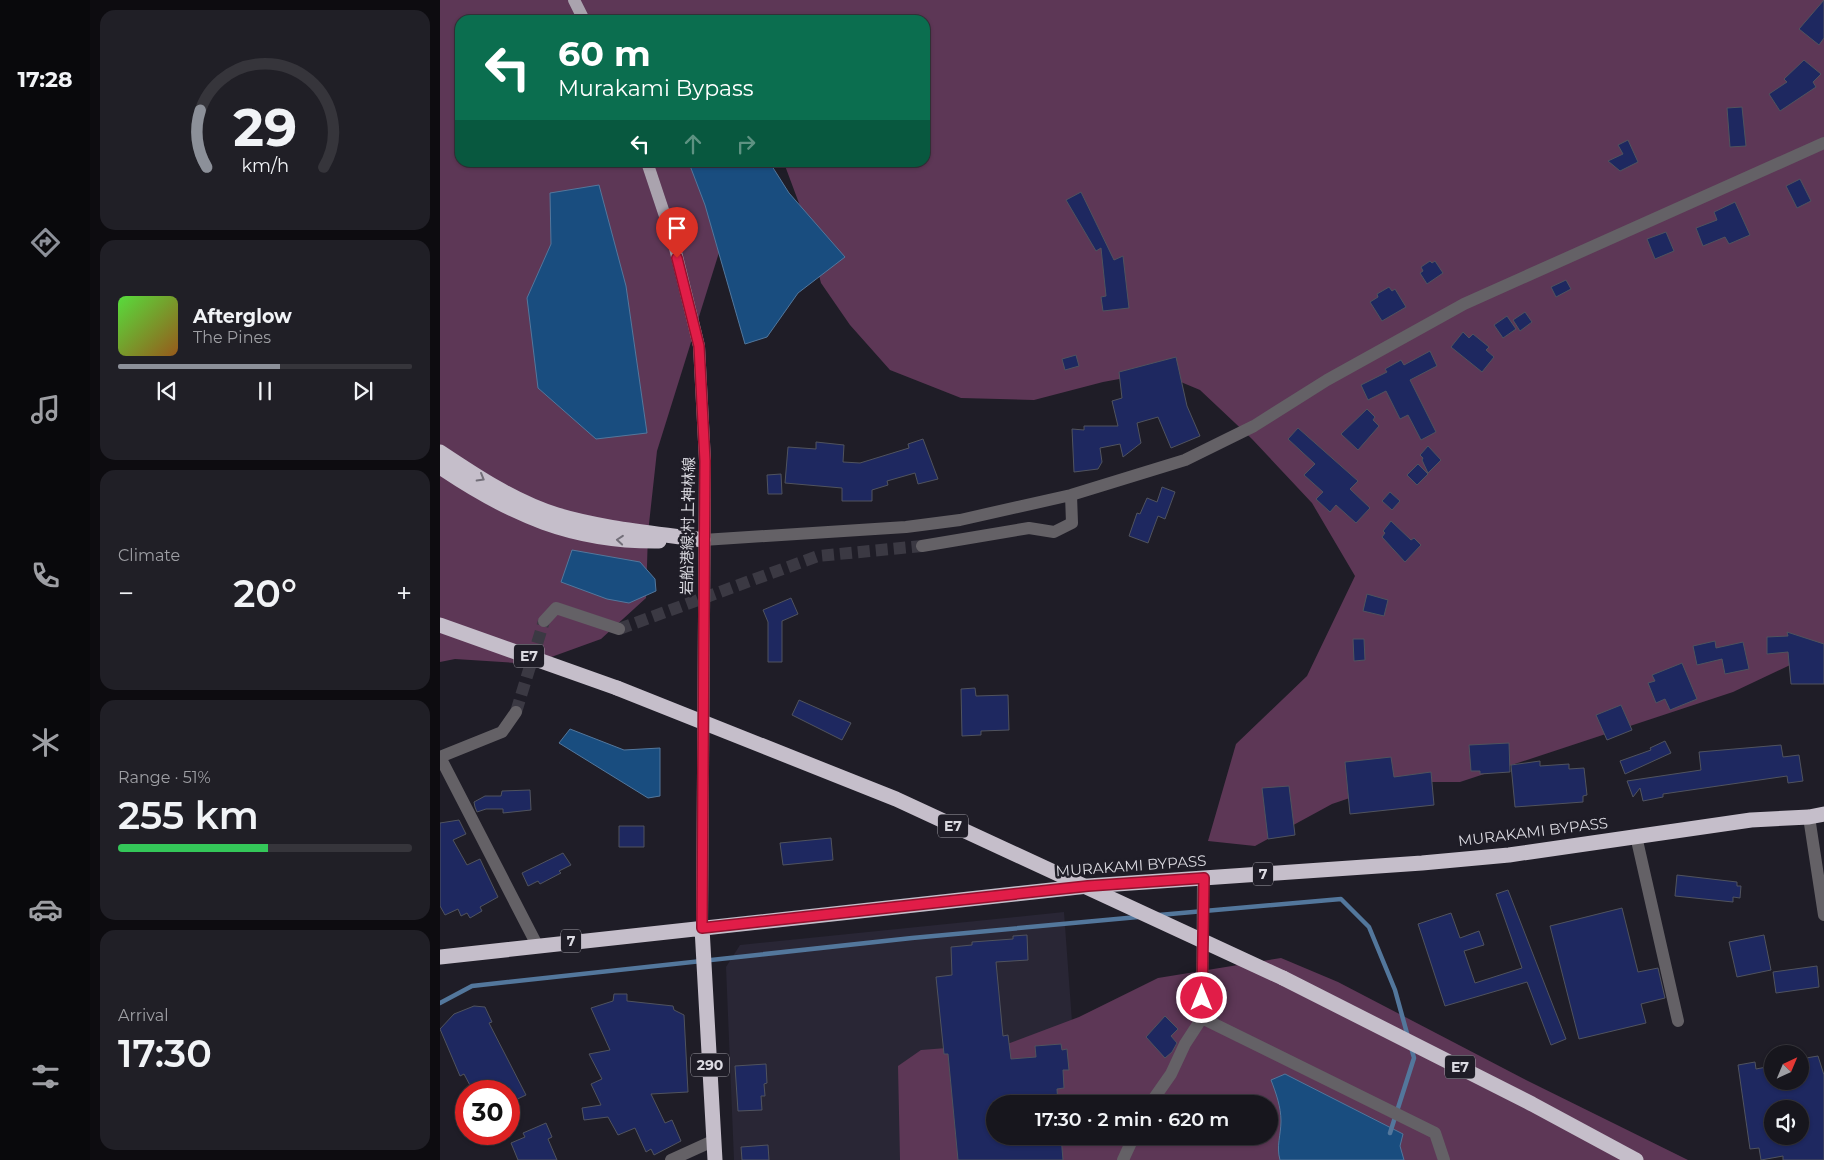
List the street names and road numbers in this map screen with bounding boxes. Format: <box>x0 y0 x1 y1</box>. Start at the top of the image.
street label: 岩船港線;村上神林線 <box>677 457 698 595</box>
road number: E7 <box>514 644 544 668</box>
street label: MURAKAMI BYPASS <box>1457 813 1609 850</box>
road number: E7 <box>938 814 968 838</box>
street label: MURAKAMI BYPASS <box>1055 851 1207 880</box>
road number: 7 <box>1253 862 1273 886</box>
road number: 7 <box>561 929 581 952</box>
road number: 290 <box>691 1054 729 1076</box>
road number: E7 <box>1445 1056 1475 1078</box>

